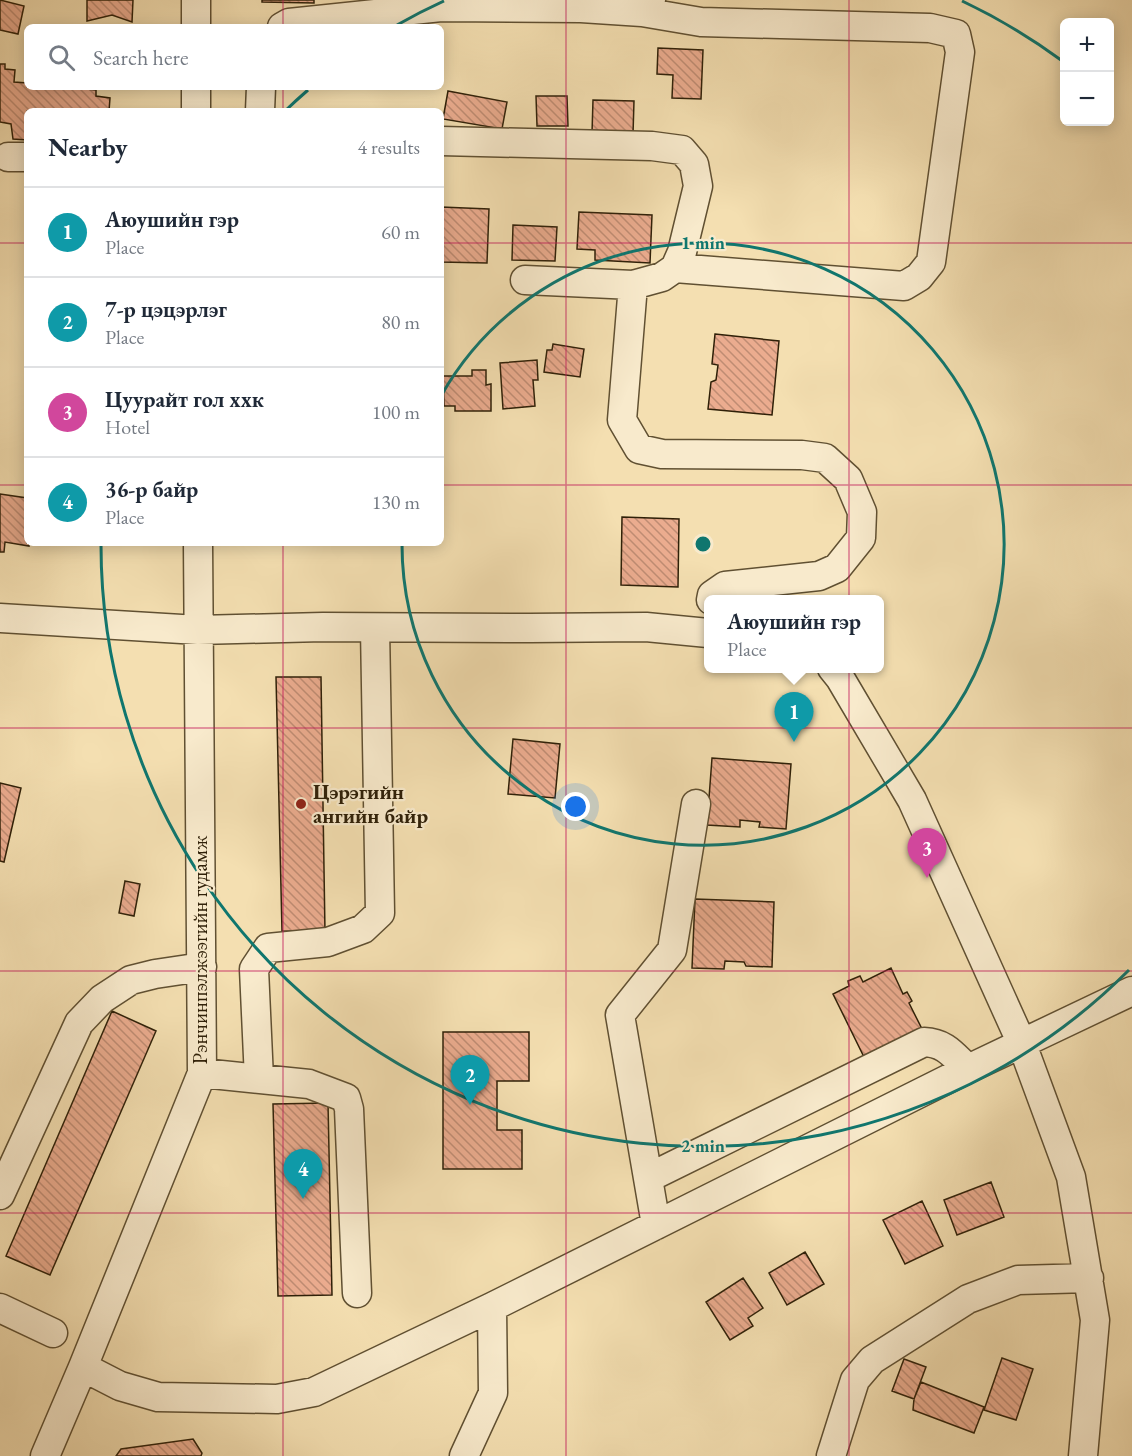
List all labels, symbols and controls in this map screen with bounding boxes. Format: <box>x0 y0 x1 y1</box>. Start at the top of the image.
map controls <box>1060 18 1114 126</box>
button: + <box>1060 18 1114 72</box>
search box <box>24 24 444 90</box>
icon: search <box>45 41 78 74</box>
text: Search here <box>93 43 188 72</box>
button: − <box>1060 72 1114 126</box>
text: Nearby <box>48 130 128 164</box>
text: 4 results <box>357 134 420 160</box>
text: Аюушийн гэр <box>105 205 239 234</box>
text: 1 <box>62 219 73 245</box>
text: 60 m <box>381 219 420 245</box>
text: 1 min <box>681 231 725 254</box>
text: Place <box>105 234 144 260</box>
text: 7-р цэцэрлэг <box>105 295 227 324</box>
text: 2 <box>62 309 73 335</box>
text: 80 m <box>381 309 420 335</box>
text: Place <box>105 324 144 350</box>
text: Цуурайт гол ххк <box>105 385 264 414</box>
text: 3 <box>62 399 73 425</box>
text: 100 m <box>372 399 420 425</box>
text: Hotel <box>105 414 150 440</box>
text: 36-р байр <box>105 475 198 504</box>
text: 4 <box>62 489 73 515</box>
text: 130 m <box>372 489 420 515</box>
text: Place <box>105 504 144 530</box>
centre of rings <box>693 534 713 554</box>
popup <box>704 595 884 673</box>
text: Аюушийн гэр <box>727 607 861 636</box>
text: Place <box>727 636 766 662</box>
pin: 1 <box>774 692 814 742</box>
place label: Цэрэгийн ангийн байр <box>313 778 428 829</box>
your location <box>561 792 590 821</box>
marker: Цэрэгийн ангийн байр <box>294 797 308 811</box>
pin: 3 <box>908 828 946 878</box>
street label: Рэнчинпэлжээгийн гудамж <box>186 835 213 1065</box>
pin: 2 <box>450 1056 490 1105</box>
text: 2 min <box>681 1134 725 1157</box>
pin: 4 <box>284 1150 322 1199</box>

